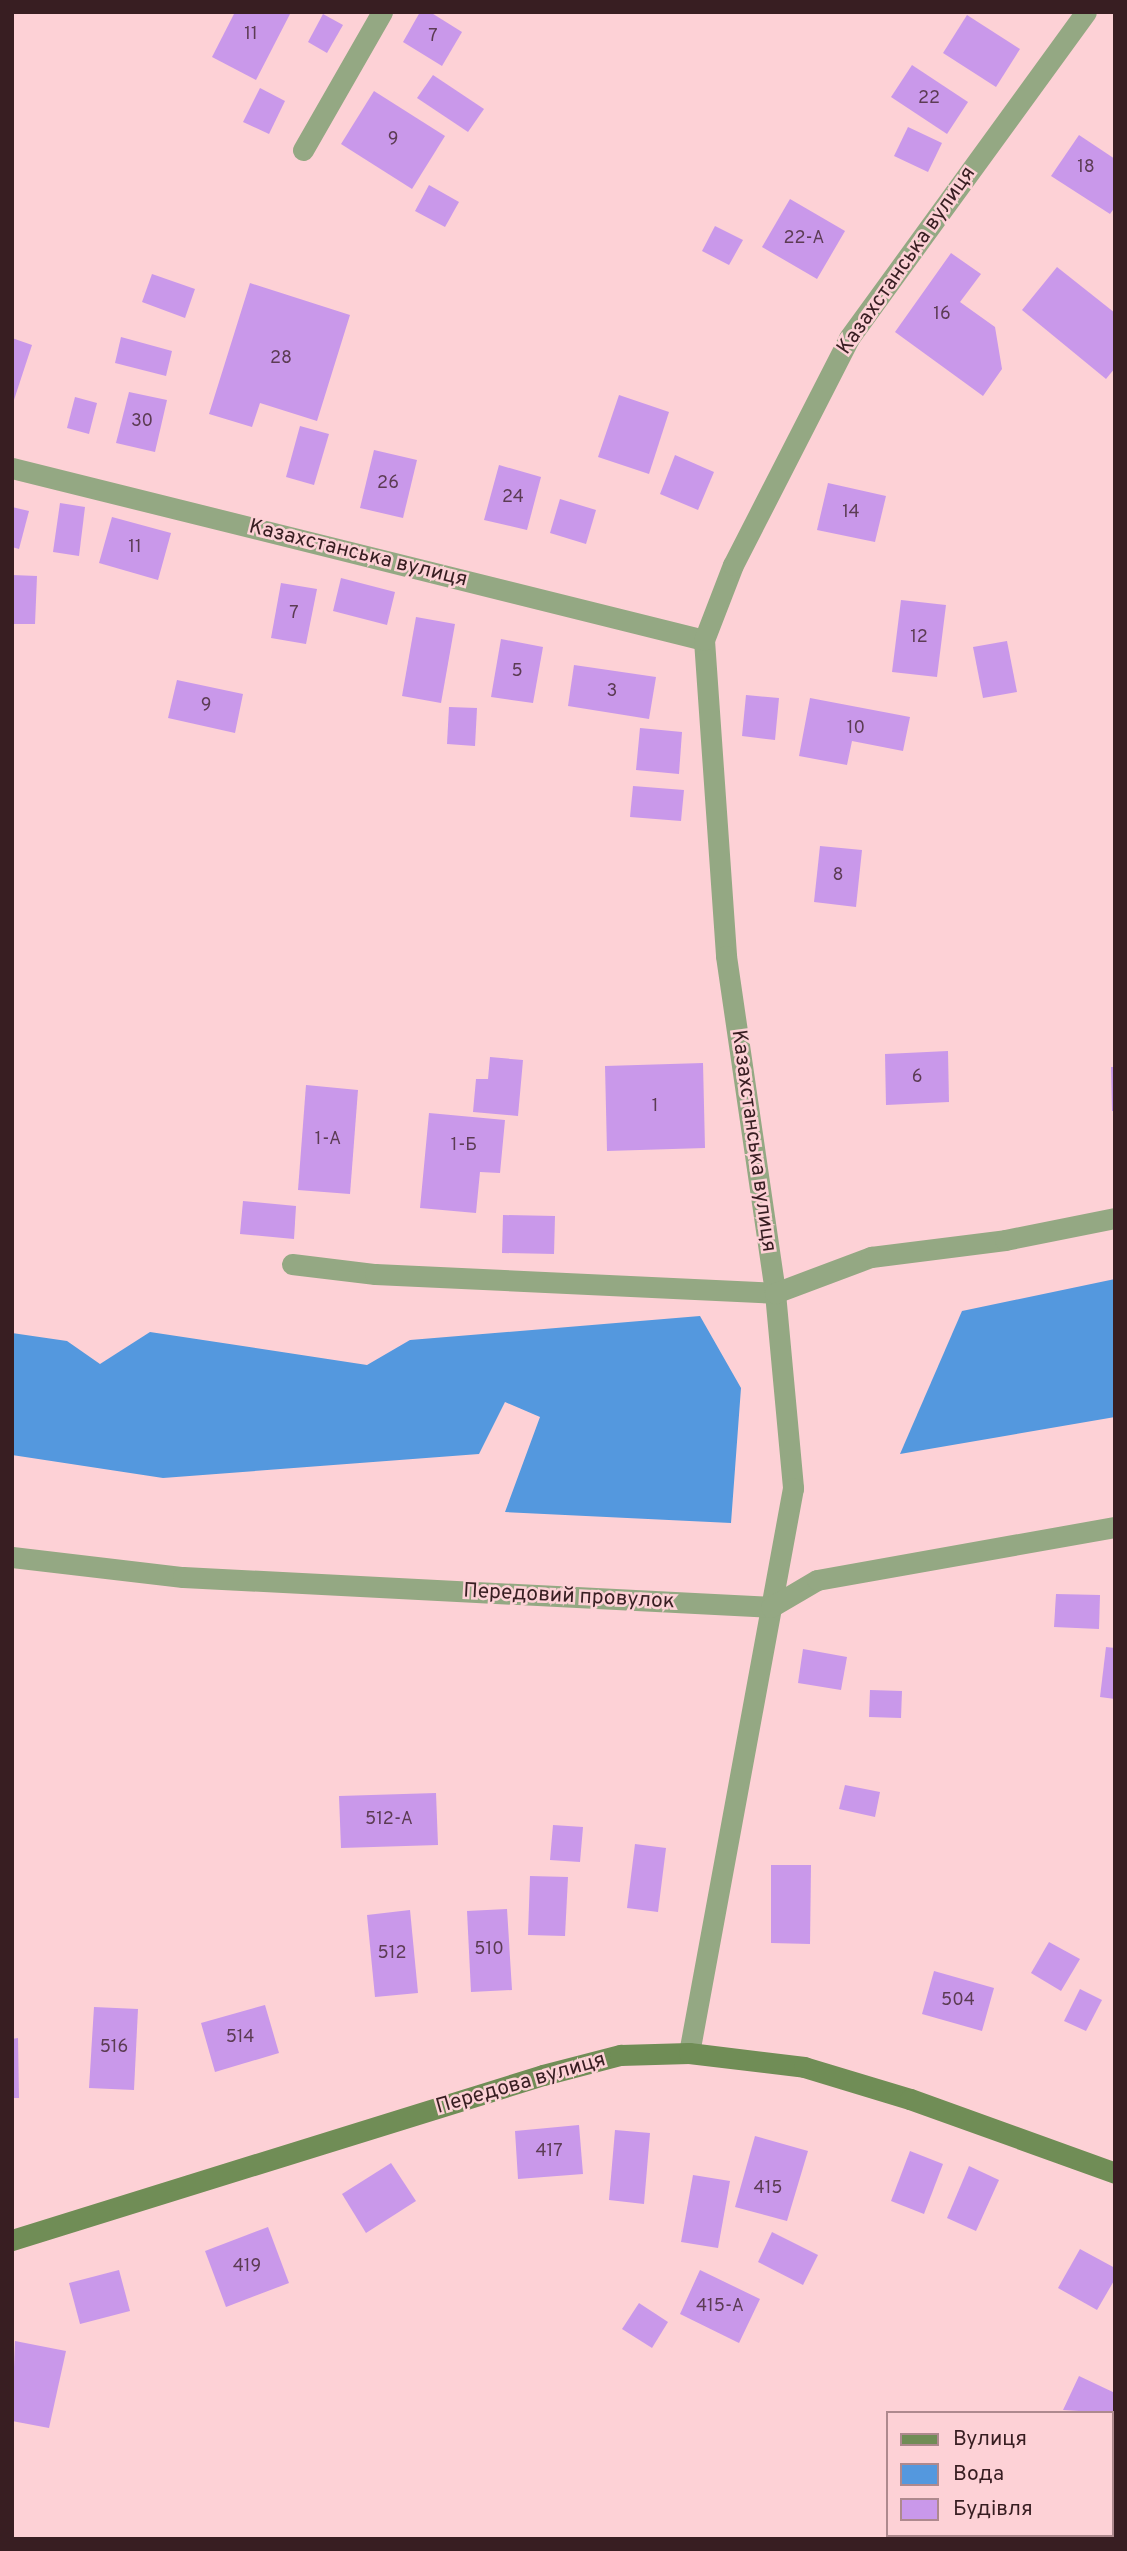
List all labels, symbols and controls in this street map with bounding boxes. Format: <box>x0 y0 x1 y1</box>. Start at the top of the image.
house number: 11 <box>244 24 258 46</box>
house number: 7 <box>428 26 438 48</box>
house number: 22 <box>918 88 940 110</box>
house number: 9 <box>388 129 398 151</box>
house number: 18 <box>1077 157 1095 179</box>
street label: Казахстанська вулиця <box>832 162 982 360</box>
house number: 22-А <box>783 228 825 250</box>
house number: 16 <box>933 304 951 326</box>
house number: 28 <box>270 348 292 370</box>
house number: 30 <box>131 411 153 433</box>
house number: 26 <box>377 473 399 495</box>
house number: 24 <box>502 487 524 509</box>
house number: 14 <box>842 502 860 524</box>
street label: Казахстанська вулиця <box>246 515 470 593</box>
house number: 11 <box>128 537 142 559</box>
house number: 7 <box>289 603 299 625</box>
house number: 12 <box>910 627 928 649</box>
house number: 5 <box>511 661 523 683</box>
house number: 3 <box>607 681 617 703</box>
house number: 9 <box>201 695 211 717</box>
house number: 10 <box>847 718 865 740</box>
house number: 8 <box>833 865 843 887</box>
street label: Казахстанська вулиця <box>725 1028 781 1254</box>
house number: 6 <box>912 1067 922 1089</box>
house number: 1 <box>652 1096 658 1118</box>
house number: 1-А <box>315 1129 341 1151</box>
house number: 1-Б <box>451 1135 477 1157</box>
street label: Передовий провулок <box>462 1579 676 1615</box>
house number: 512-А <box>365 1809 413 1831</box>
house number: 510 <box>474 1939 504 1961</box>
house number: 512 <box>378 1943 406 1965</box>
house number: 504 <box>941 1990 975 2012</box>
house number: 514 <box>226 2027 254 2049</box>
house number: 516 <box>100 2037 128 2059</box>
street label: Передова вулиця <box>433 2048 609 2120</box>
house number: 417 <box>535 2141 563 2163</box>
house number: 415 <box>753 2178 783 2200</box>
house number: 419 <box>233 2256 261 2278</box>
house number: 415-А <box>696 2296 744 2318</box>
legend <box>886 2411 1113 2537</box>
text: Вулиця <box>953 2426 1027 2453</box>
text: Вода <box>953 2461 1004 2488</box>
text: Будівля <box>953 2496 1033 2523</box>

